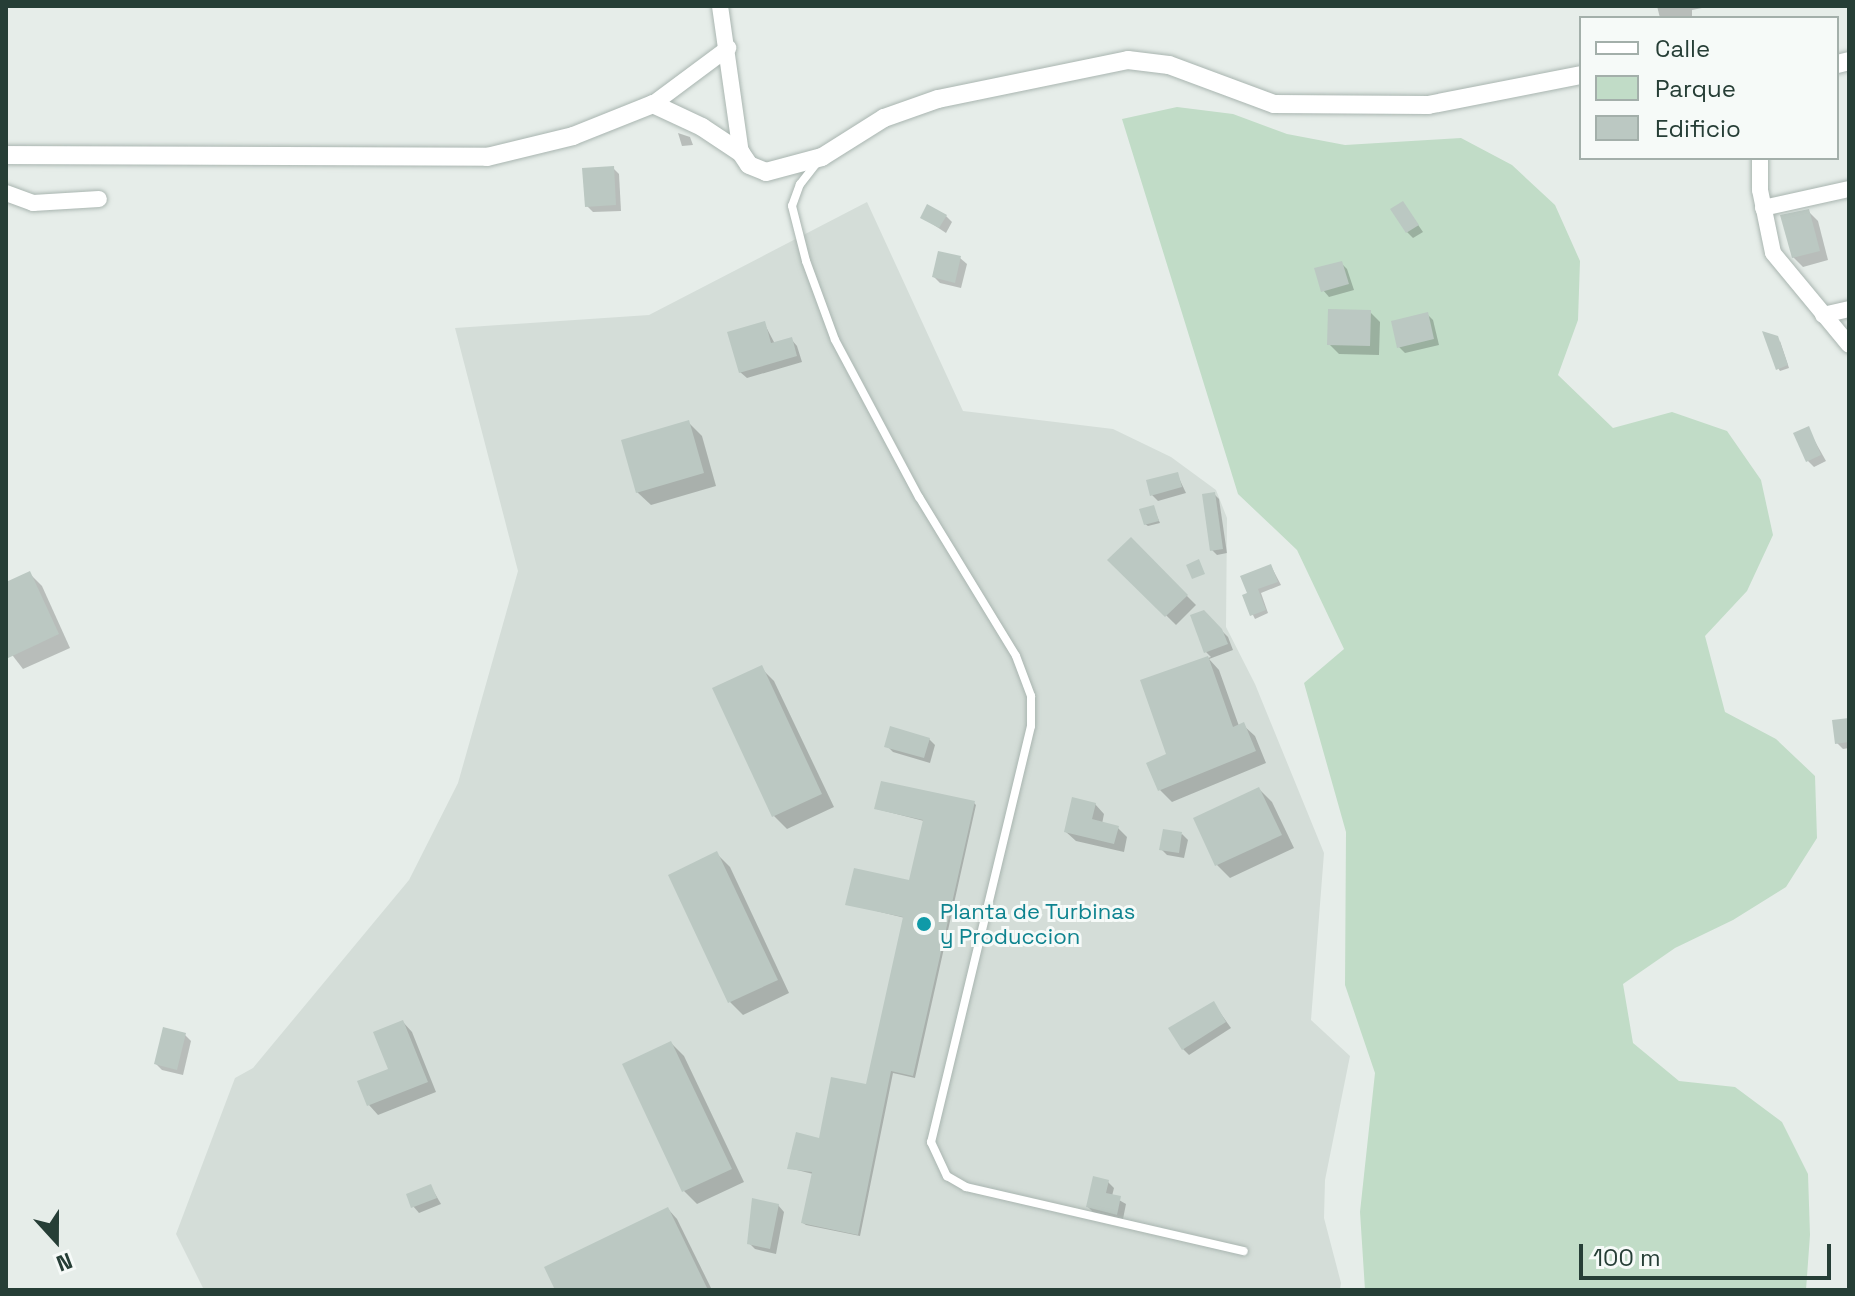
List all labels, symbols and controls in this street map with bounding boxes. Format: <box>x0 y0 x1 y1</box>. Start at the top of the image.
legend <box>1579 16 1839 160</box>
text: Calle <box>1655 33 1710 64</box>
text: Parque <box>1655 73 1736 104</box>
text: Edificio <box>1655 113 1741 144</box>
place label: Planta de Turbinas y Produccion <box>940 898 1136 950</box>
marker: Planta de Turbinas y Produccion <box>915 915 933 933</box>
north arrow <box>16 1200 96 1280</box>
scale bar <box>1583 1228 1835 1278</box>
text: 100 m <box>1593 1242 1661 1273</box>
text: N <box>53 1247 77 1278</box>

